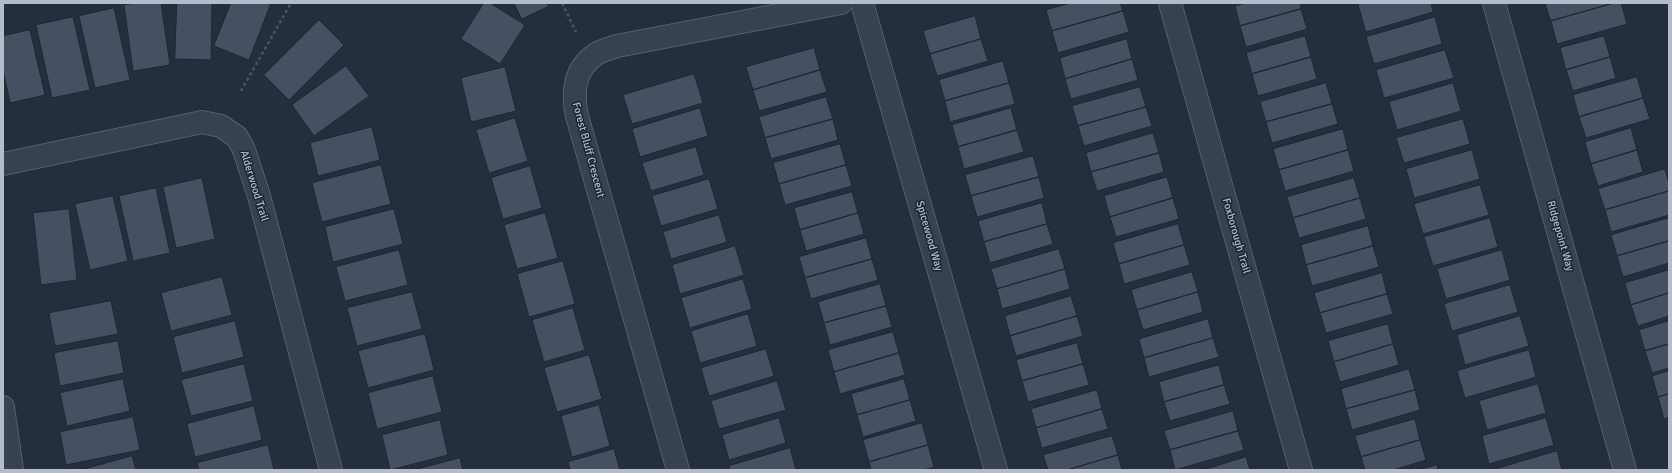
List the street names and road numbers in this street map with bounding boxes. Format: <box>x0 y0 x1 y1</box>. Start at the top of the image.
street label: Forest Bluff Crescent <box>569 101 607 199</box>
street label: Alderwood Trail <box>237 149 271 223</box>
street label: Foxborough Trail <box>1219 197 1253 275</box>
street label: Spicewood Way <box>913 199 945 273</box>
street label: Ridgepoint Way <box>1544 199 1576 273</box>

